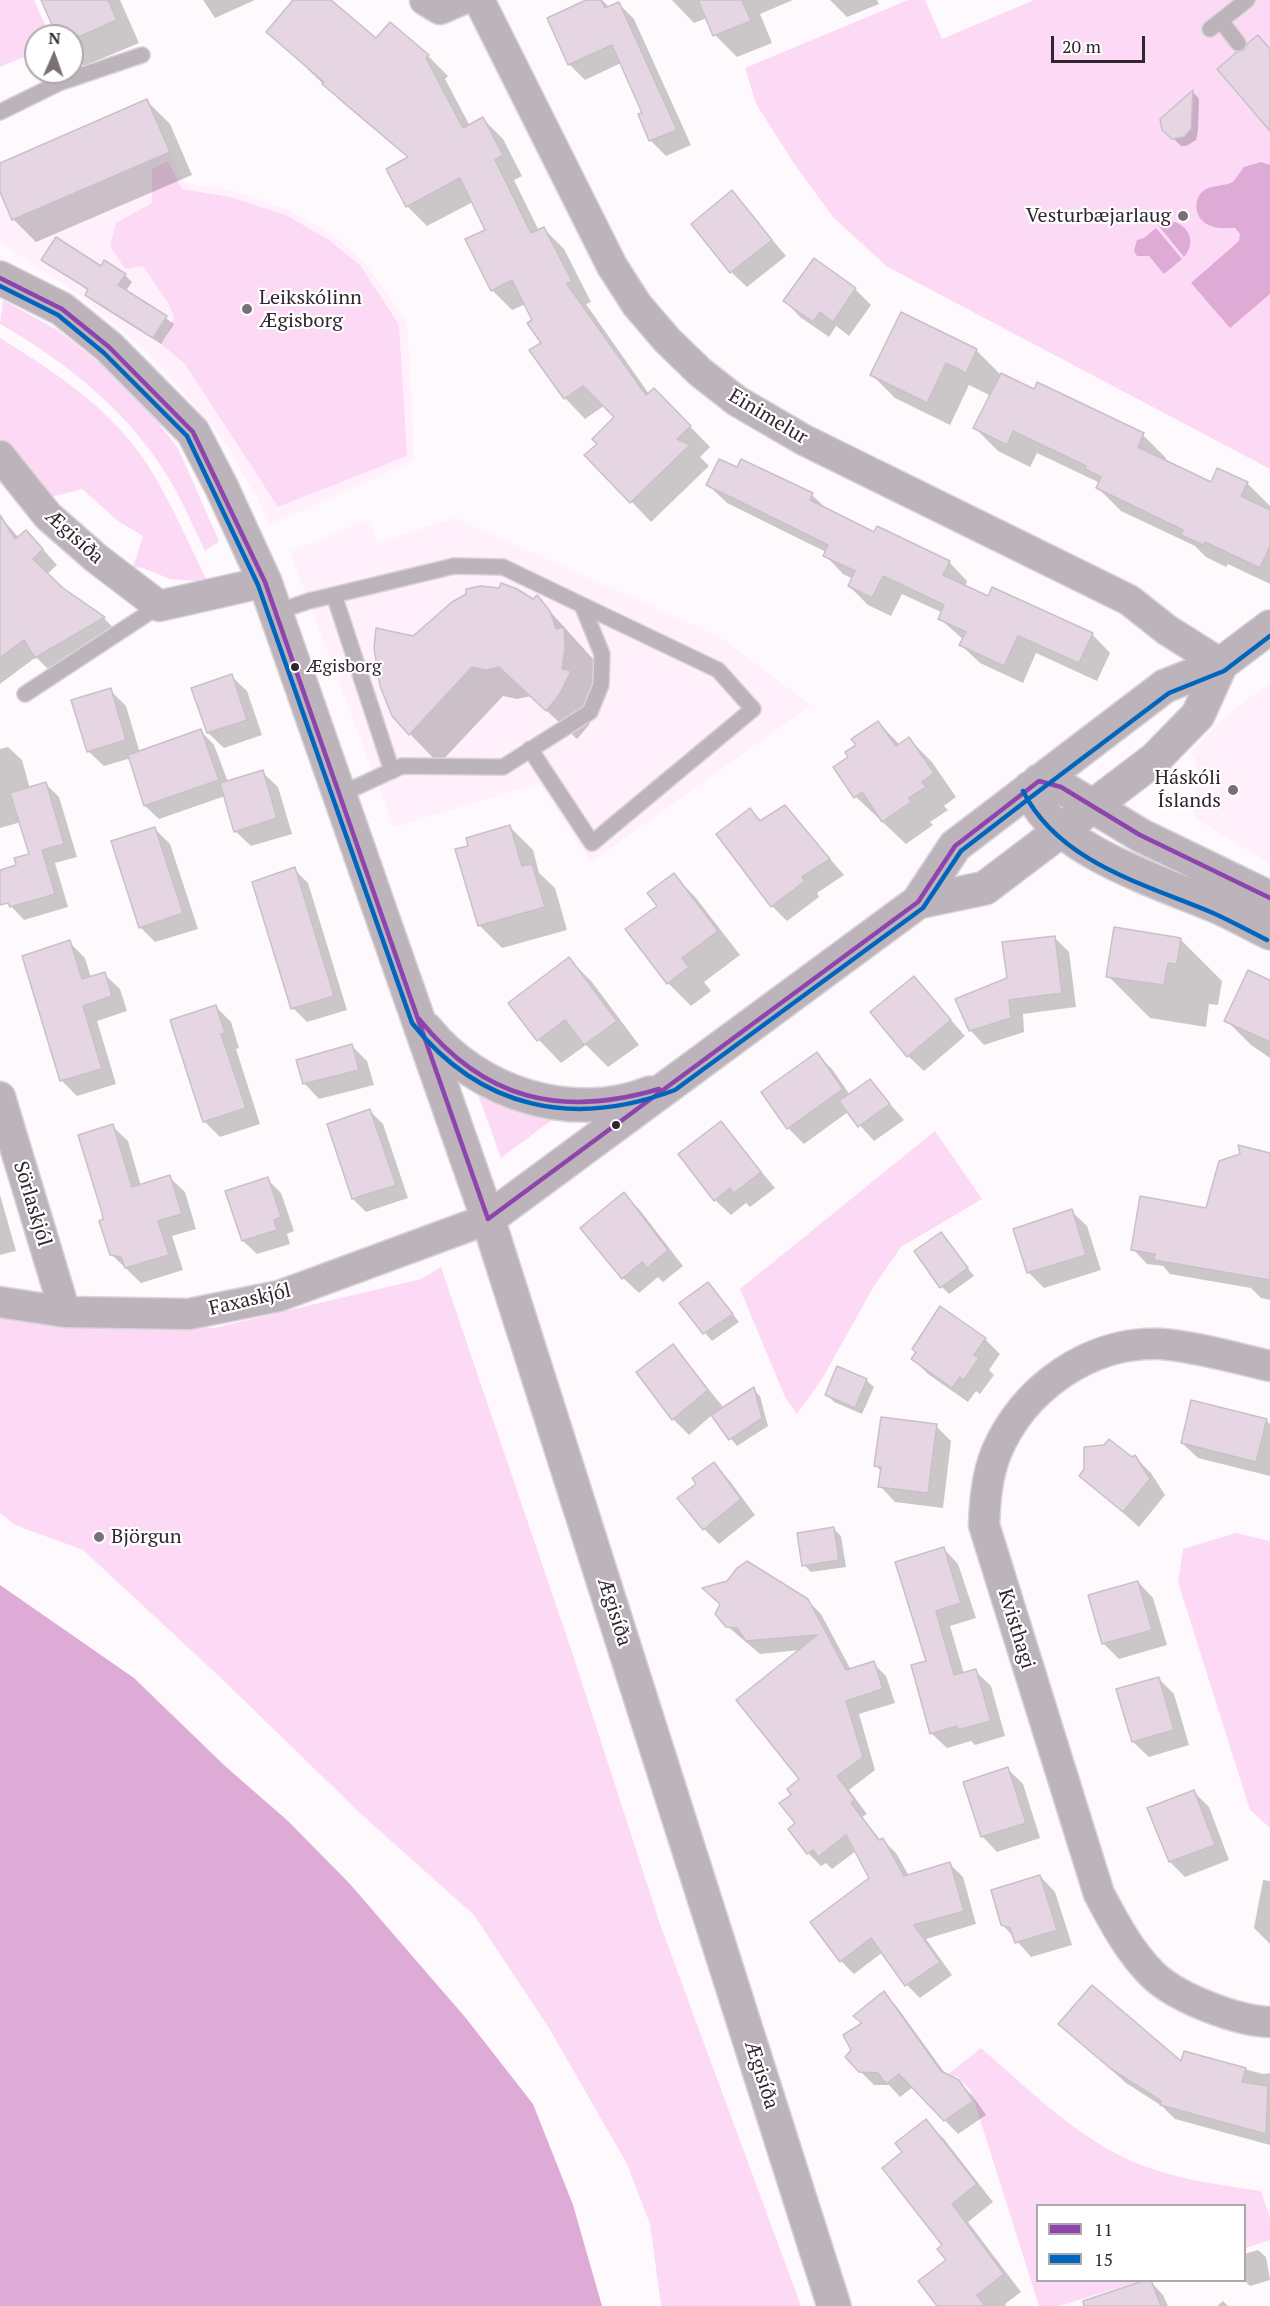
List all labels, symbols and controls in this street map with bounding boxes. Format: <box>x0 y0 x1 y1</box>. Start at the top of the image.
north arrow <box>24 24 84 84</box>
scale bar <box>1054 24 1148 62</box>
text: N <box>48 27 61 49</box>
text: 20 m <box>1062 34 1101 58</box>
place label: Vesturbæjarlaug <box>1026 204 1171 228</box>
marker: Vesturbæjarlaug <box>1176 209 1190 223</box>
place label: Leikskólinn Ægisborg <box>259 286 362 333</box>
marker: Leikskólinn Ægisborg <box>240 302 254 316</box>
street label: Einimelur <box>724 384 812 450</box>
street label: Ægisíða <box>40 505 108 569</box>
place label: Ægisborg <box>306 656 381 678</box>
marker: Ægisborg <box>289 661 301 673</box>
place label: Háskóli Íslands <box>1155 766 1221 813</box>
marker: Háskóli Íslands <box>1226 783 1240 797</box>
unlabelled marker <box>610 1119 622 1131</box>
street label: Sörlaskjól <box>8 1159 56 1249</box>
street label: Faxaskjól <box>207 1279 293 1321</box>
place label: Björgun <box>111 1525 182 1549</box>
marker: Björgun <box>92 1530 106 1544</box>
street label: Ægisíða <box>592 1575 636 1649</box>
street label: Kvisthagi <box>992 1586 1040 1672</box>
street label: Ægisíða <box>739 2038 783 2112</box>
legend <box>1036 2204 1246 2282</box>
text: 11 <box>1094 2217 1113 2241</box>
text: 15 <box>1094 2247 1113 2271</box>

